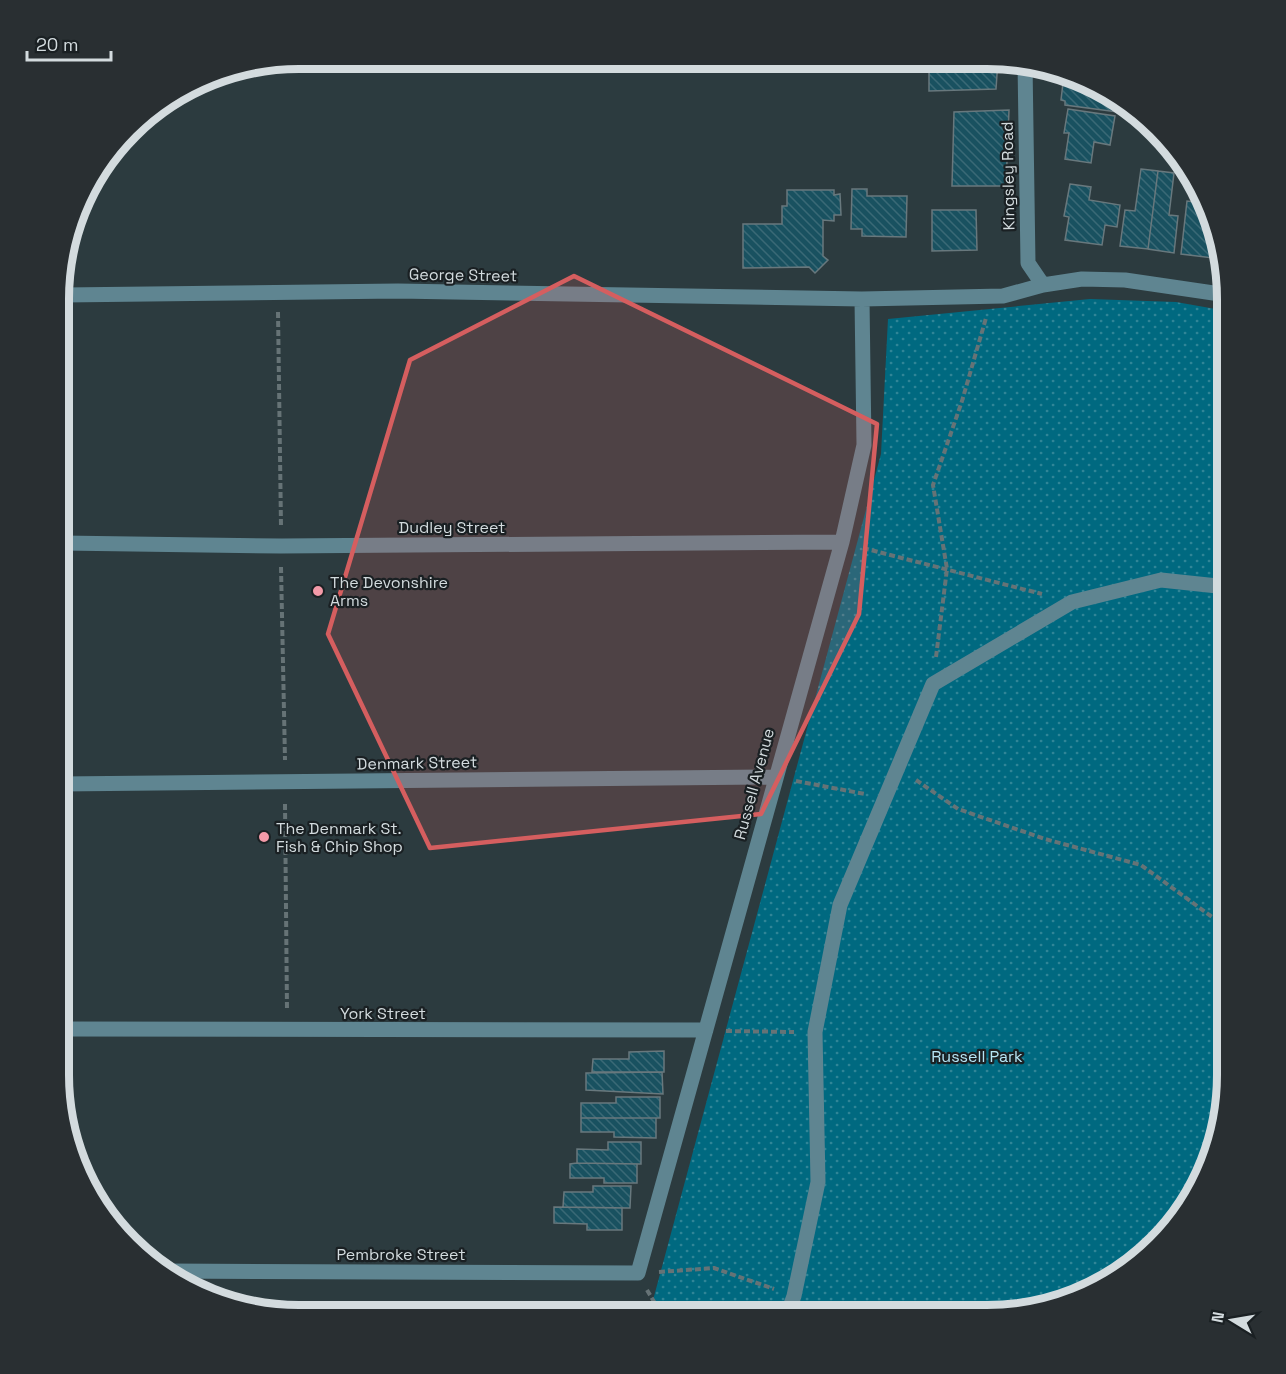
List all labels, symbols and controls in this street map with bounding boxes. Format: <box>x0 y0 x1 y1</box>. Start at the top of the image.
scale bar <box>27 24 111 62</box>
text: 20 m <box>36 33 79 56</box>
street label: Kingsley Road <box>997 121 1019 231</box>
street label: George Street <box>409 264 517 286</box>
street label: Dudley Street <box>399 517 505 538</box>
place label: The Devonshire Arms <box>330 572 448 611</box>
marker: The Devonshire Arms <box>311 584 325 598</box>
street label: Russell Avenue <box>729 726 779 842</box>
street label: Denmark Street <box>357 751 477 775</box>
place label: The Denmark St. Fish & Chip Shop <box>276 818 403 857</box>
marker: The Denmark St. Fish & Chip Shop <box>257 830 271 844</box>
street label: York Street <box>340 1003 426 1024</box>
park label: Russell Park <box>931 1046 1023 1067</box>
street label: Pembroke Street <box>336 1244 466 1265</box>
north arrow <box>1202 1290 1262 1350</box>
text: N <box>1206 1310 1229 1325</box>

